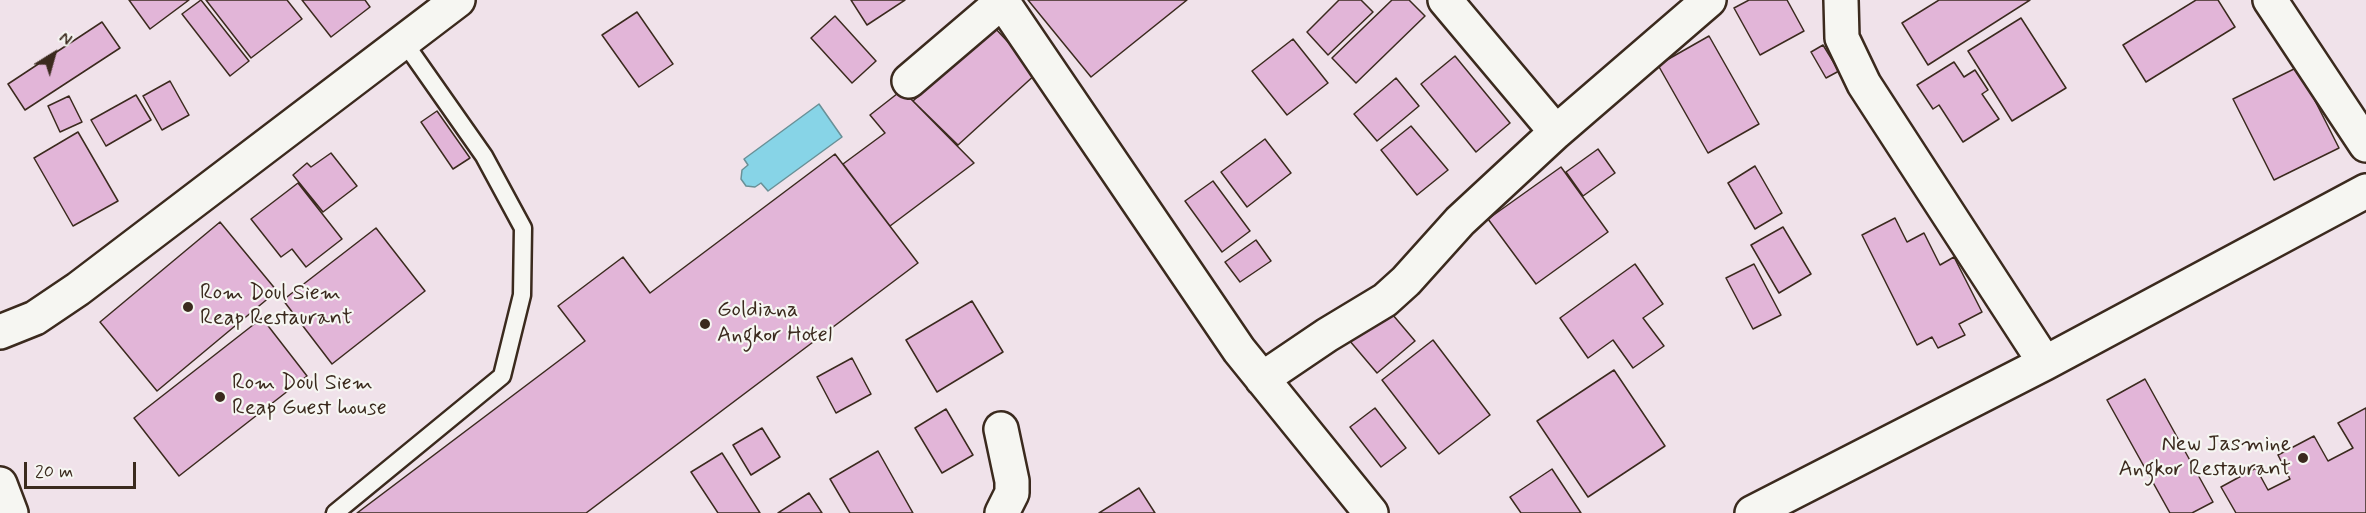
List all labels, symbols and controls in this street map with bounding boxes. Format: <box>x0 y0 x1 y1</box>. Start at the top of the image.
north arrow <box>24 24 84 84</box>
text: N <box>55 28 76 51</box>
place label: Rom Doul Siem Reap Restaurant <box>200 281 352 332</box>
place label: Goldiana Angkor Hotel <box>717 298 832 350</box>
marker: Rom Doul Siem Reap Restaurant <box>181 300 195 314</box>
marker: Goldiana Angkor Hotel <box>698 317 712 331</box>
place label: Rom Doul Siem Reap Guest house <box>232 371 387 422</box>
marker: Rom Doul Siem Reap Guest house <box>213 390 227 404</box>
place label: New Jasmine Angkor Restaurant <box>2118 432 2291 484</box>
scale bar <box>27 450 140 488</box>
marker: New Jasmine Angkor Restaurant <box>2296 451 2310 465</box>
text: 20 m <box>35 460 73 484</box>

